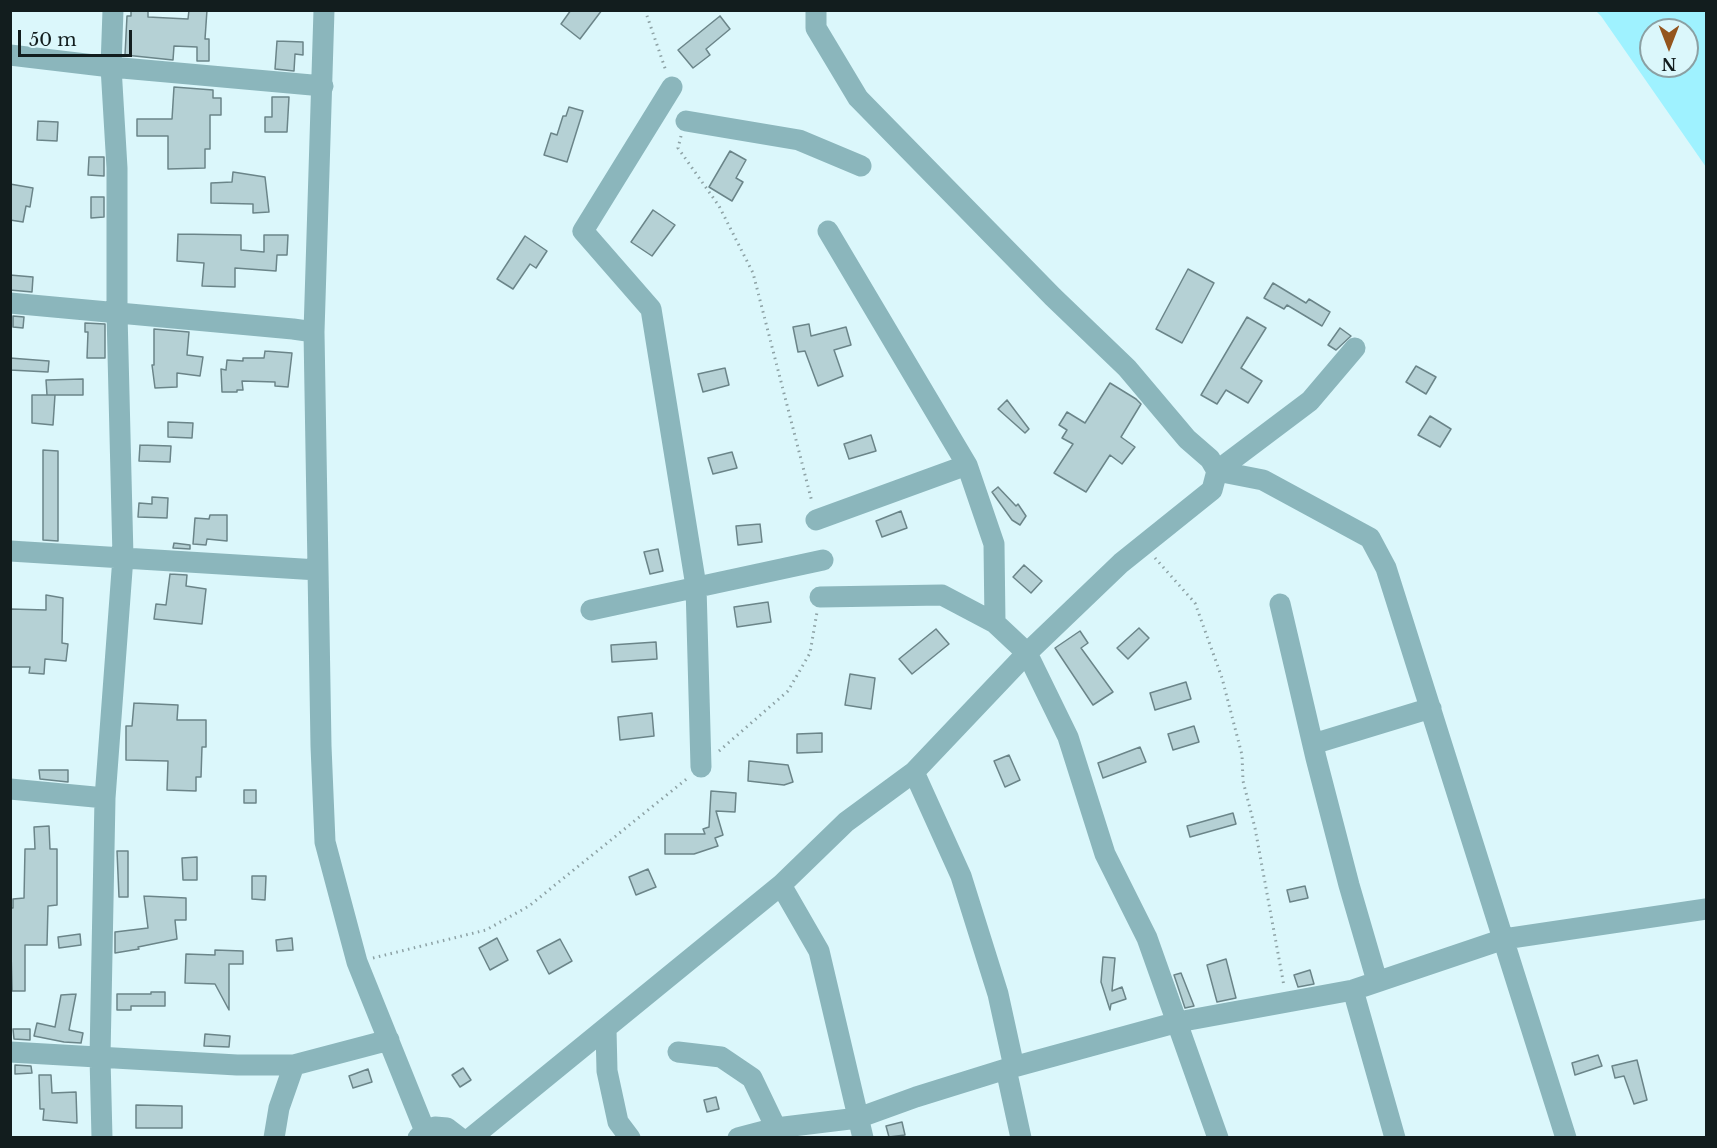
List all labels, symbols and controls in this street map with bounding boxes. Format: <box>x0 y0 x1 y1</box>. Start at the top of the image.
scale bar <box>21 18 135 56</box>
north arrow <box>1639 18 1699 78</box>
text: 50 m <box>29 29 77 51</box>
text: N <box>1661 54 1677 74</box>

